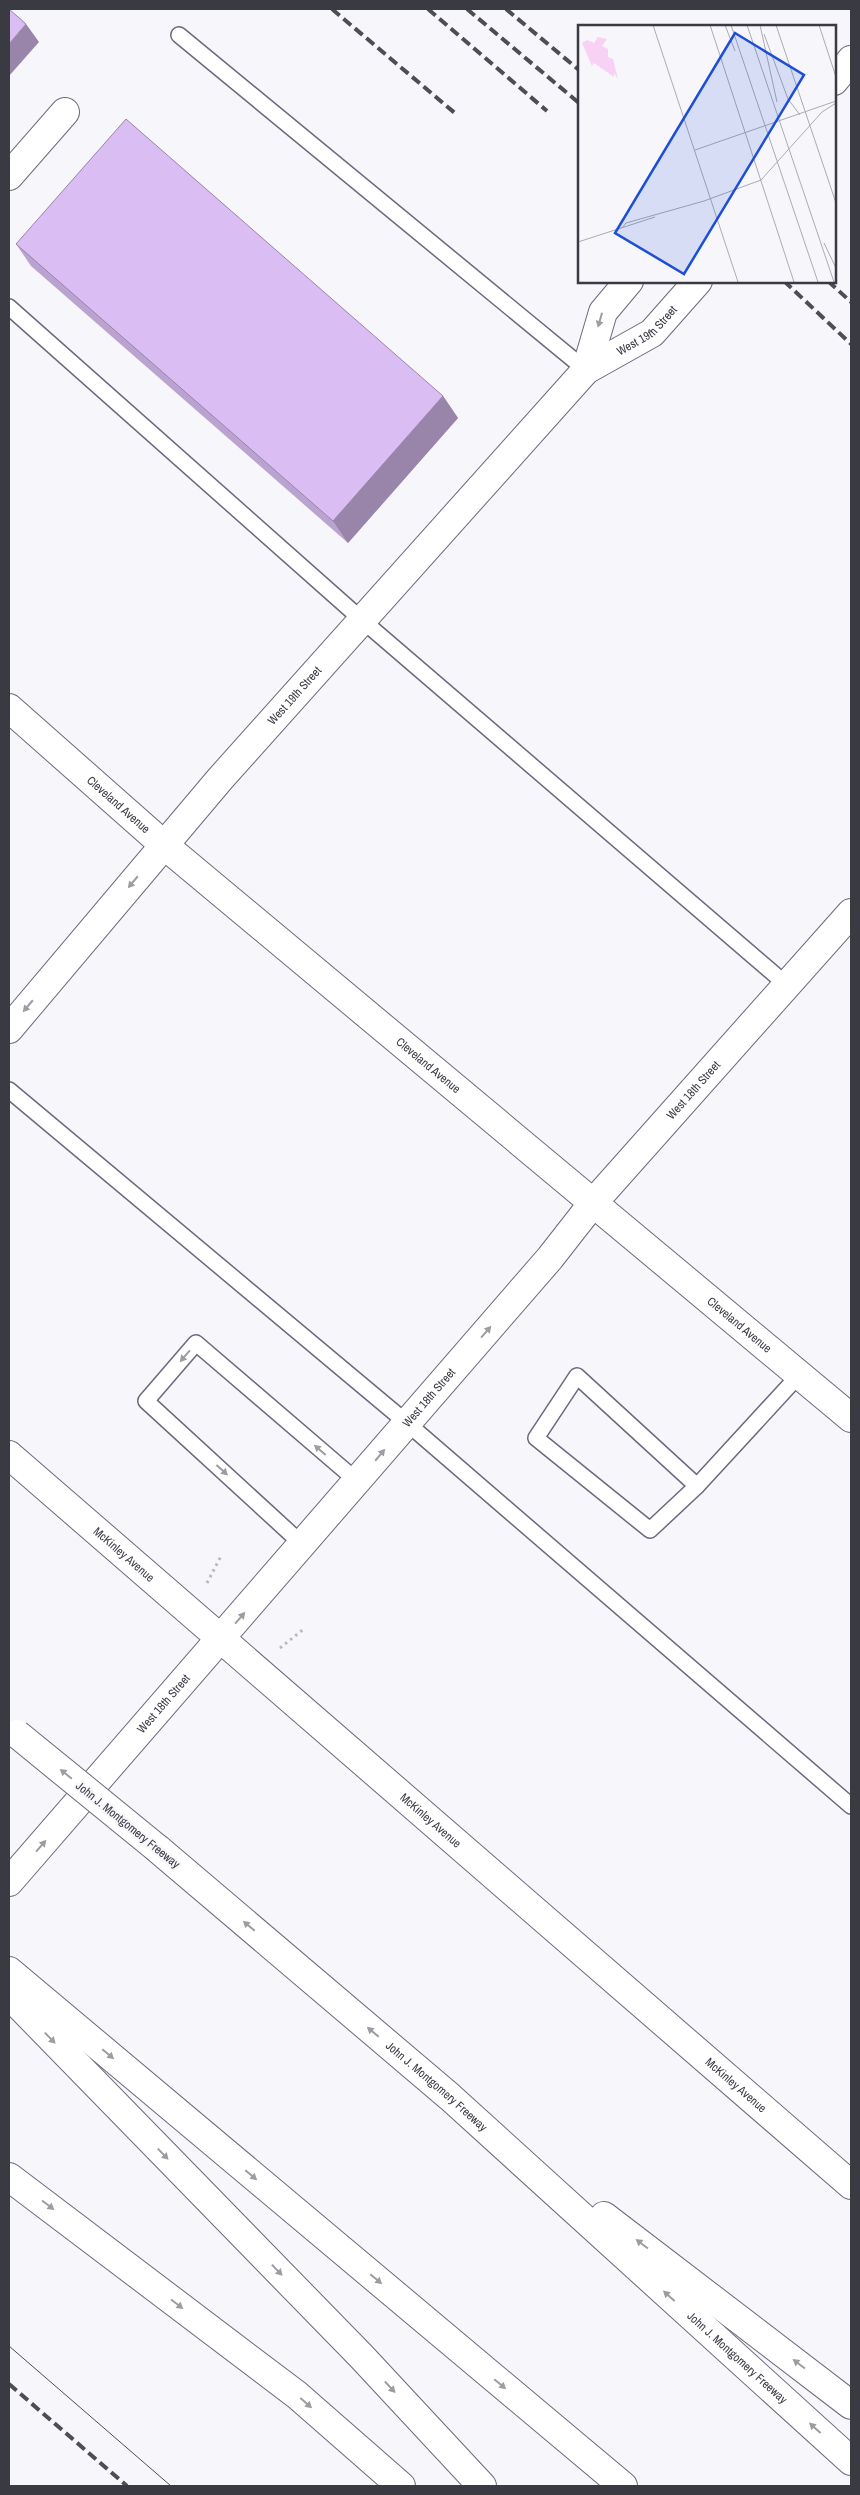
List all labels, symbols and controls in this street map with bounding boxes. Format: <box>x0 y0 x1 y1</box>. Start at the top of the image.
inset map <box>578 25 835 282</box>
street label: West 19th Street <box>614 302 681 359</box>
one-way arrow <box>596 312 604 327</box>
street label: West 19th Street <box>264 663 325 728</box>
street label: Cleveland Avenue <box>83 772 153 837</box>
one-way arrow <box>128 876 139 888</box>
one-way arrow <box>23 1000 34 1012</box>
street label: Cleveland Avenue <box>393 1034 464 1097</box>
street label: West 18th Street <box>663 1057 724 1123</box>
street label: Cleveland Avenue <box>704 1293 775 1356</box>
one-way arrow <box>480 1326 492 1338</box>
one-way arrow <box>179 1349 191 1361</box>
street label: West 18th Street <box>399 1365 459 1431</box>
one-way arrow <box>314 1444 327 1455</box>
one-way arrow <box>374 1448 385 1461</box>
one-way arrow <box>215 1465 228 1476</box>
street label: McKinley Avenue <box>90 1524 158 1586</box>
one-way arrow <box>234 1611 245 1624</box>
street label: West 18th Street <box>134 1671 194 1737</box>
one-way arrow <box>60 1769 73 1780</box>
street label: John J. Montgomery Freeway <box>73 1778 183 1872</box>
street label: McKinley Avenue <box>397 1790 465 1851</box>
one-way arrow <box>35 1840 47 1852</box>
one-way arrow <box>242 1921 255 1932</box>
one-way arrow <box>366 2026 379 2037</box>
one-way arrow <box>44 2031 56 2043</box>
street label: John J. Montgomery Freeway <box>382 2038 491 2135</box>
one-way arrow <box>101 2049 114 2060</box>
street label: McKinley Avenue <box>702 2054 770 2116</box>
one-way arrow <box>157 2147 169 2159</box>
one-way arrow <box>245 2169 258 2180</box>
one-way arrow <box>41 2200 55 2210</box>
one-way arrow <box>636 2239 649 2250</box>
one-way arrow <box>271 2264 283 2276</box>
one-way arrow <box>370 2273 382 2284</box>
one-way arrow <box>662 2290 675 2301</box>
one-way arrow <box>170 2299 184 2309</box>
street label: John J. Montgomery Freeway <box>684 2308 791 2407</box>
one-way arrow <box>793 2359 806 2370</box>
one-way arrow <box>494 2378 507 2389</box>
one-way arrow <box>384 2380 396 2392</box>
one-way arrow <box>299 2398 312 2409</box>
one-way arrow <box>810 2422 822 2434</box>

